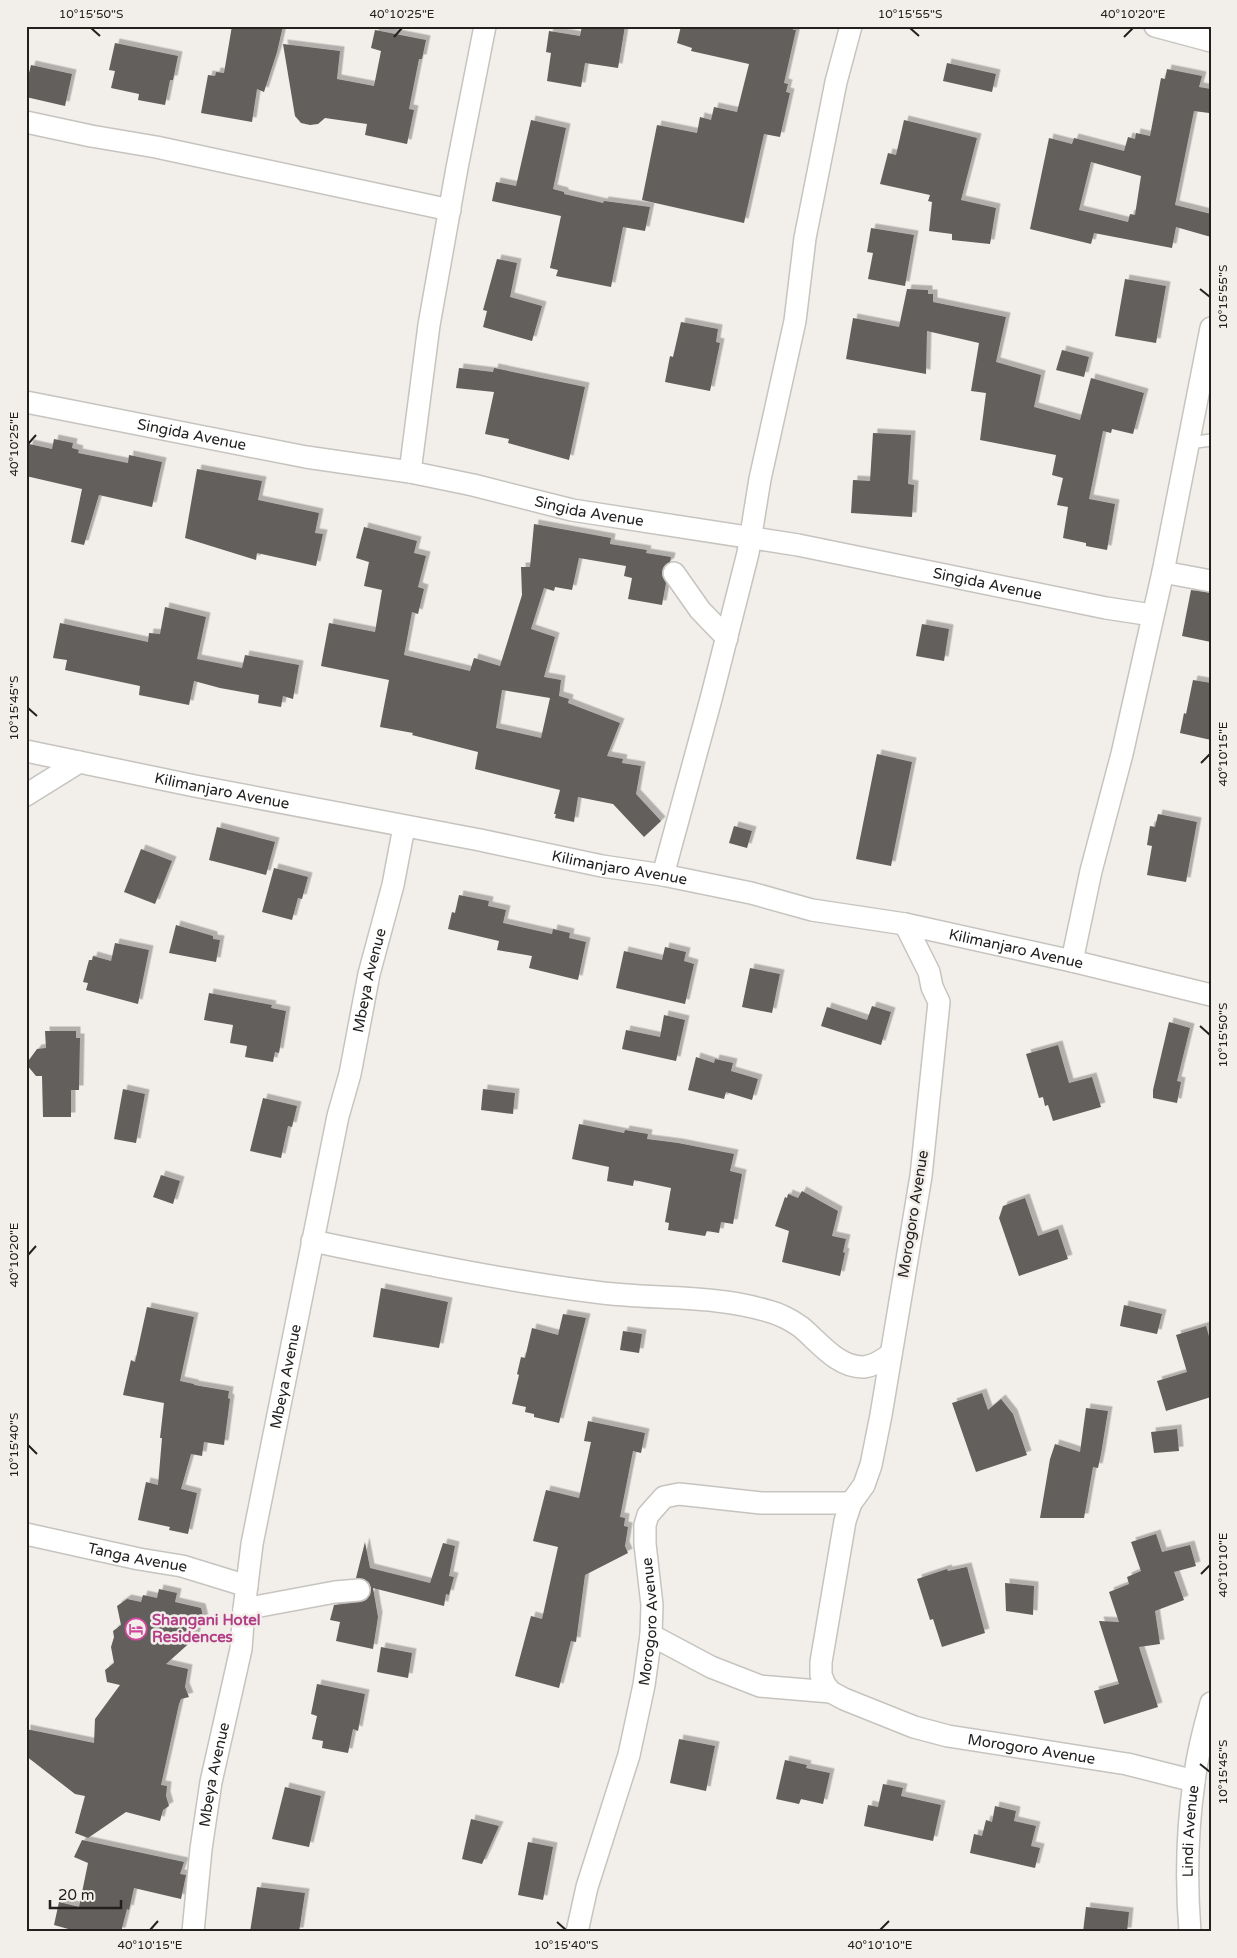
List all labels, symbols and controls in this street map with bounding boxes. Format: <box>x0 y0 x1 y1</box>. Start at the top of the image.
text: 10°15'50"S <box>59 7 123 21</box>
text: 40°10'25"E <box>369 7 435 21</box>
text: 10°15'55"S <box>878 7 942 21</box>
text: 40°10'20"E <box>1100 7 1166 21</box>
text: 10°15'55"S <box>1216 265 1230 329</box>
text: 40°10'25"E <box>7 411 21 477</box>
street label: Singida Avenue <box>136 415 248 454</box>
street label: Singida Avenue <box>533 492 645 530</box>
street label: Singida Avenue <box>931 564 1044 604</box>
text: 10°15'45"S <box>7 676 21 740</box>
text: 40°10'15"E <box>1216 721 1230 787</box>
street label: Kilimanjaro Avenue <box>153 769 291 813</box>
street label: Kilimanjaro Avenue <box>550 847 689 889</box>
street label: Kilimanjaro Avenue <box>947 925 1085 972</box>
street label: Mbeya Avenue <box>349 926 390 1034</box>
text: 10°15'50"S <box>1216 1003 1230 1067</box>
street label: Morogoro Avenue <box>894 1149 932 1279</box>
text: 40°10'20"E <box>7 1222 21 1288</box>
street label: Mbeya Avenue <box>266 1323 305 1430</box>
text: 10°15'40"S <box>7 1413 21 1477</box>
text: 40°10'10"E <box>1216 1532 1230 1598</box>
street label: Tanga Avenue <box>86 1539 190 1576</box>
street label: Morogoro Avenue <box>635 1557 661 1687</box>
place label: Shangani Hotel Residences <box>152 1611 261 1646</box>
hotel icon: Shangani Hotel Residences <box>124 1617 148 1641</box>
street label: Mbeya Avenue <box>195 1721 233 1828</box>
street label: Morogoro Avenue <box>966 1730 1097 1768</box>
text: 10°15'45"S <box>1216 1740 1230 1804</box>
street label: Lindi Avenue <box>1179 1784 1202 1877</box>
scale bar <box>50 1878 121 1910</box>
text: 20 m <box>58 1886 95 1904</box>
text: 40°10'15"E <box>117 1938 183 1952</box>
text: 10°15'40"S <box>534 1938 598 1952</box>
text: 40°10'10"E <box>847 1938 913 1952</box>

